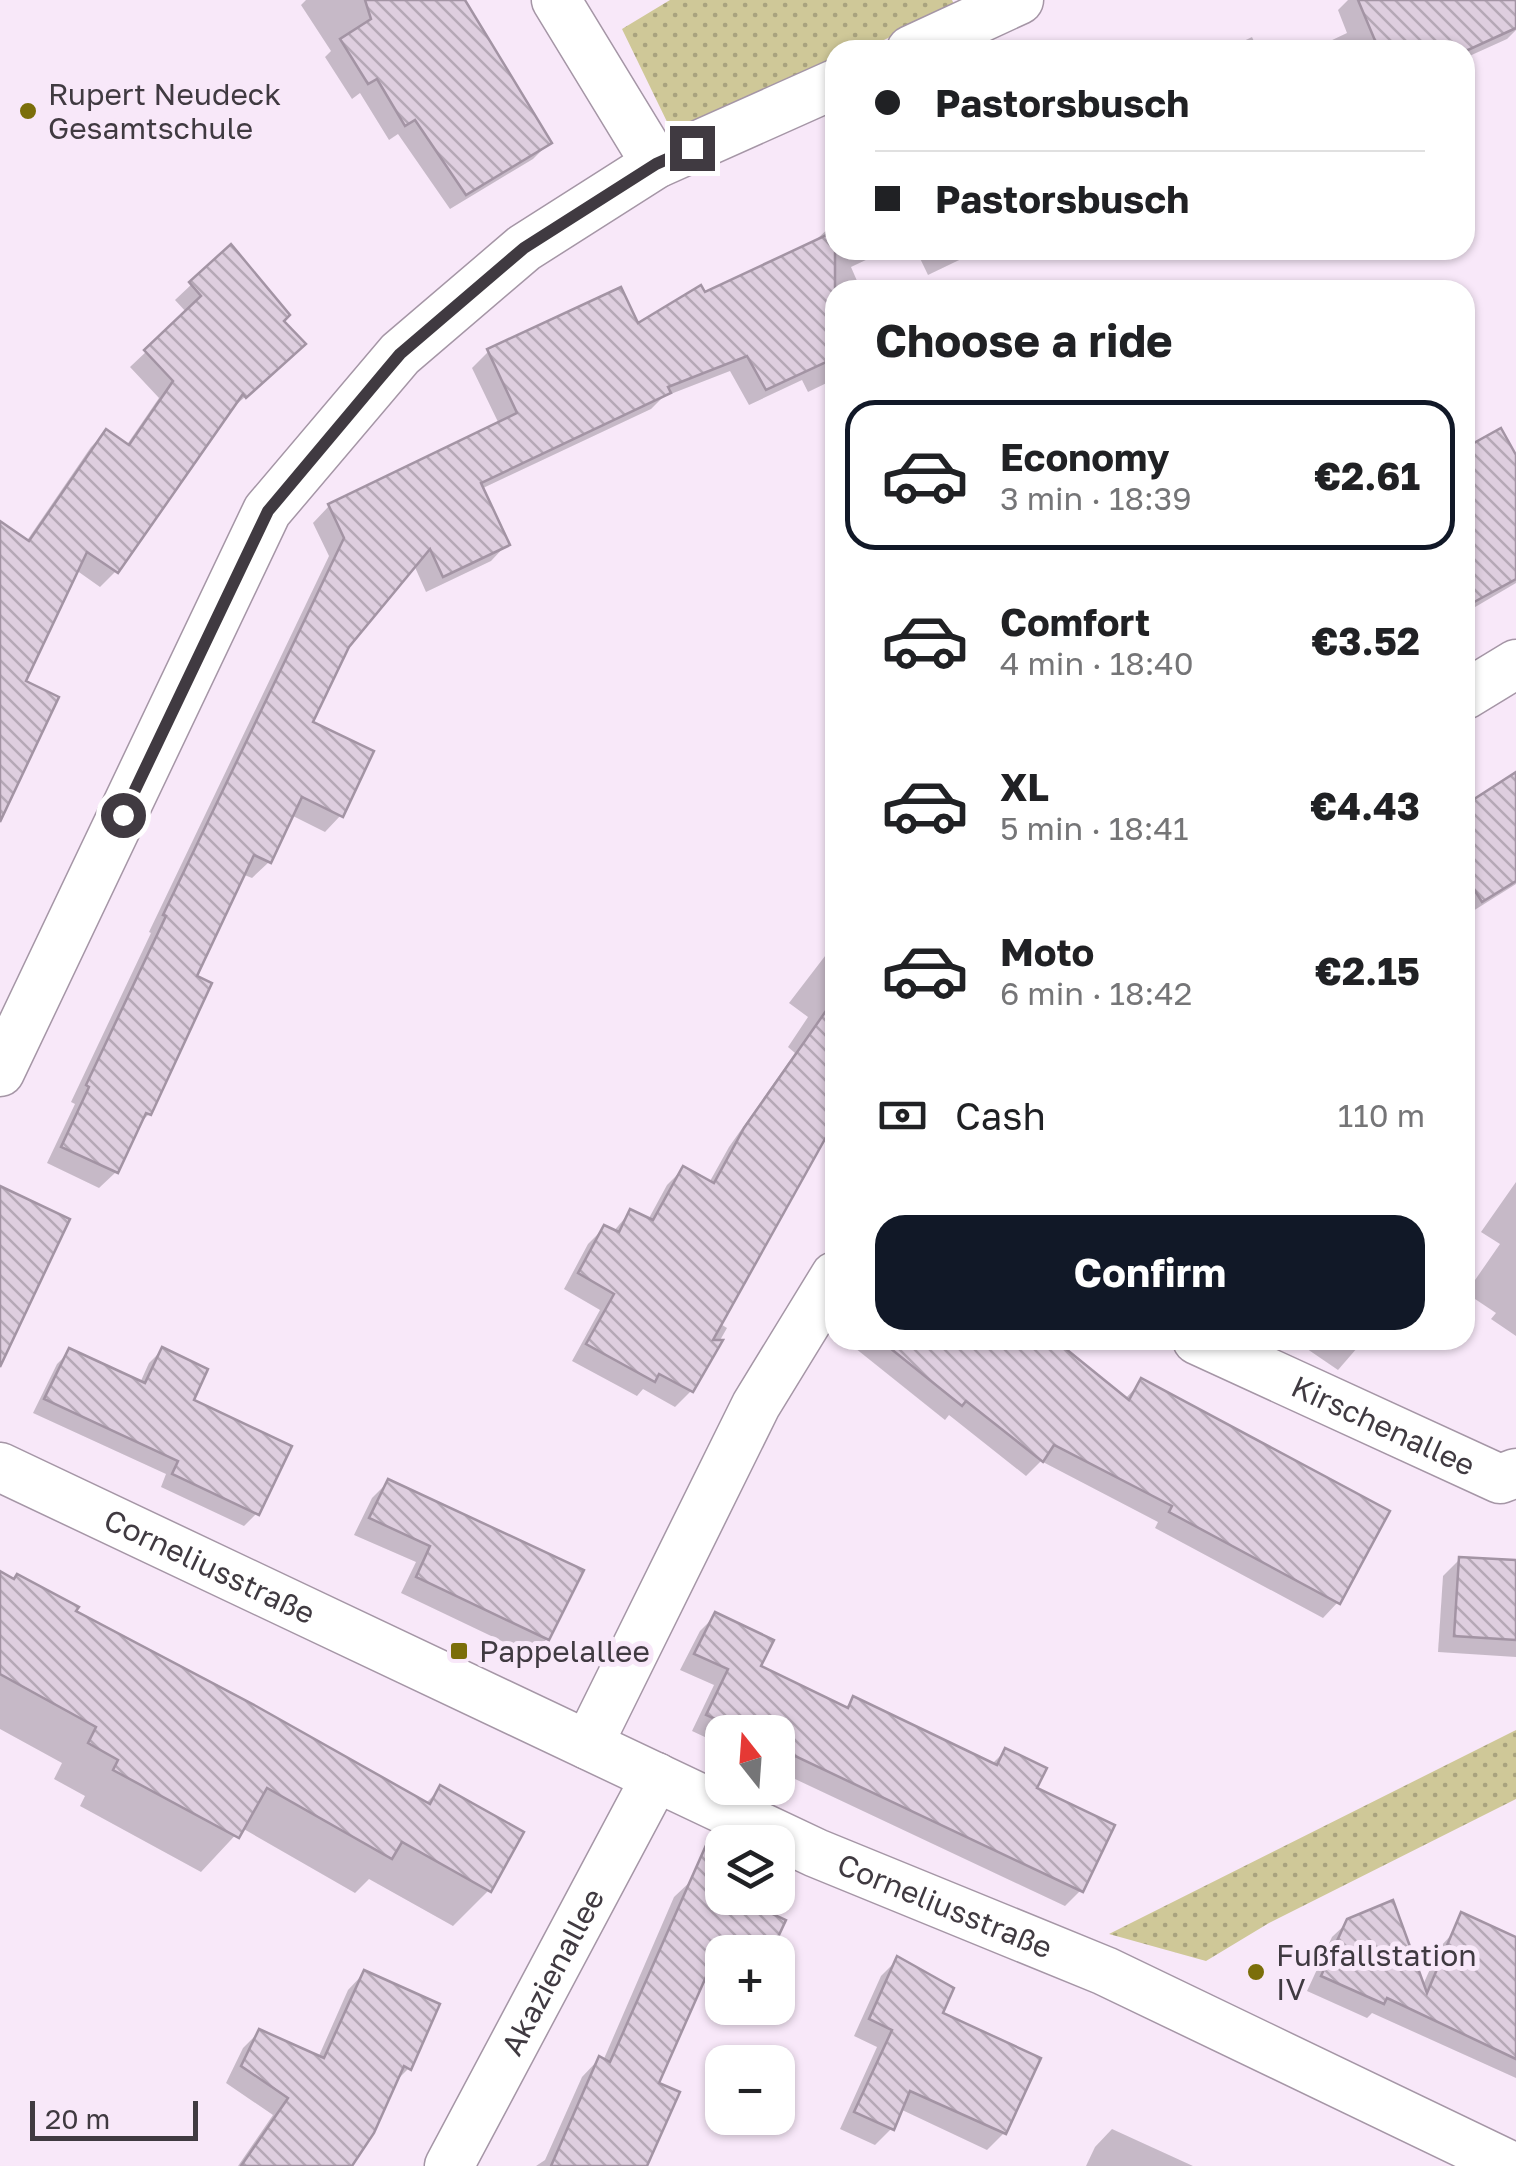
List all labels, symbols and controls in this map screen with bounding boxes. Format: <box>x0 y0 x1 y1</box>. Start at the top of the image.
place label: Rupert Neudeck Gesamtschule <box>48 76 281 146</box>
text: Pastorsbusch <box>935 80 1189 125</box>
marker: Rupert Neudeck Gesamtschule <box>17 100 39 122</box>
route end <box>670 126 715 171</box>
text: Pastorsbusch <box>935 176 1189 221</box>
text: Choose a ride <box>875 313 1173 367</box>
icon: car <box>880 430 970 520</box>
text: Economy <box>1000 434 1169 479</box>
text: €2.61 <box>1314 453 1420 498</box>
text: 3 min · 18:39 <box>1000 479 1192 517</box>
icon: car <box>880 595 970 685</box>
text: Comfort <box>1000 599 1150 644</box>
text: €3.52 <box>1312 618 1420 663</box>
text: 4 min · 18:40 <box>1000 644 1194 682</box>
icon: car <box>880 760 970 850</box>
text: XL <box>1000 764 1049 809</box>
text: €4.43 <box>1310 783 1420 828</box>
route start <box>101 793 146 838</box>
text: 5 min · 18:41 <box>1000 809 1188 847</box>
icon: car <box>880 925 970 1015</box>
text: Moto <box>1000 929 1094 974</box>
text: €2.15 <box>1315 948 1420 993</box>
text: 6 min · 18:42 <box>1000 974 1192 1012</box>
icon: cash <box>875 1088 930 1143</box>
text: Cash <box>955 1093 1046 1138</box>
text: 110 m <box>1338 1096 1425 1134</box>
button: Confirm <box>875 1215 1425 1330</box>
street label: Kirschenallee <box>1286 1368 1481 1483</box>
street label: Corneliusstraße <box>99 1501 321 1631</box>
place label: Pappelallee <box>479 1633 650 1669</box>
marker: Pappelallee <box>448 1640 470 1662</box>
north arrow <box>705 1715 795 1805</box>
map controls <box>705 1715 795 2135</box>
button: layers <box>705 1825 795 1915</box>
street label: Corneliusstraße <box>832 1846 1058 1966</box>
street label: Akazienallee <box>493 1882 611 2061</box>
button: + <box>705 1935 795 2025</box>
place label: Fußfallstation IV <box>1276 1937 1477 2007</box>
marker: Fußfallstation IV <box>1245 1961 1267 1983</box>
button: − <box>705 2045 795 2135</box>
scale bar <box>30 2096 198 2140</box>
text: 20 m <box>45 2102 110 2135</box>

